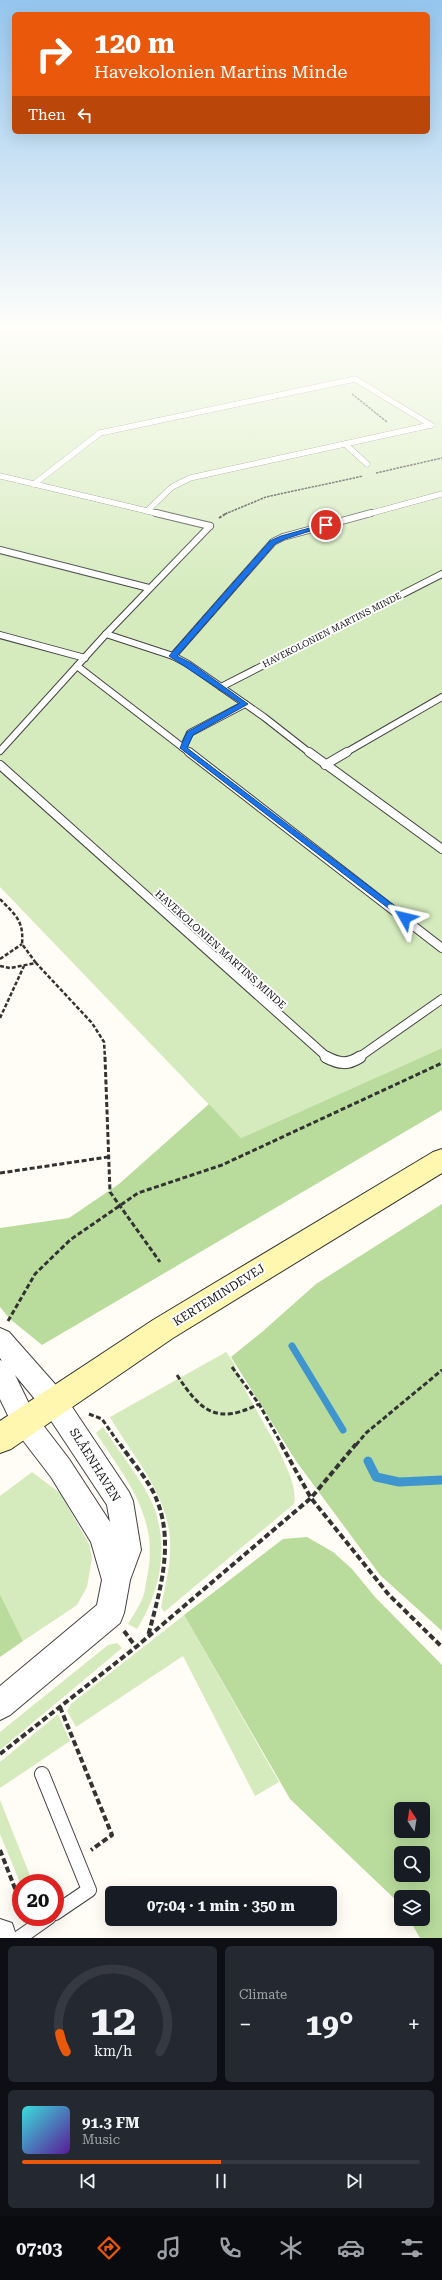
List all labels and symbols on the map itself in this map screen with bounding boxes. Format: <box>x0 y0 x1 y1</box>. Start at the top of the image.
pin <box>309 508 343 542</box>
street label: HAVEKOLONIEN MARTINS MINDE <box>261 590 403 670</box>
street label: HAVEKOLONIEN MARTINS MINDE <box>153 888 288 1011</box>
position arrow <box>384 897 426 939</box>
street label: KERTEMINDEVEJ <box>171 1261 268 1329</box>
street label: SLÅENHAVEN <box>67 1426 123 1505</box>
north arrow <box>394 1802 430 1838</box>
speed limit sign: 20 <box>12 1874 64 1926</box>

